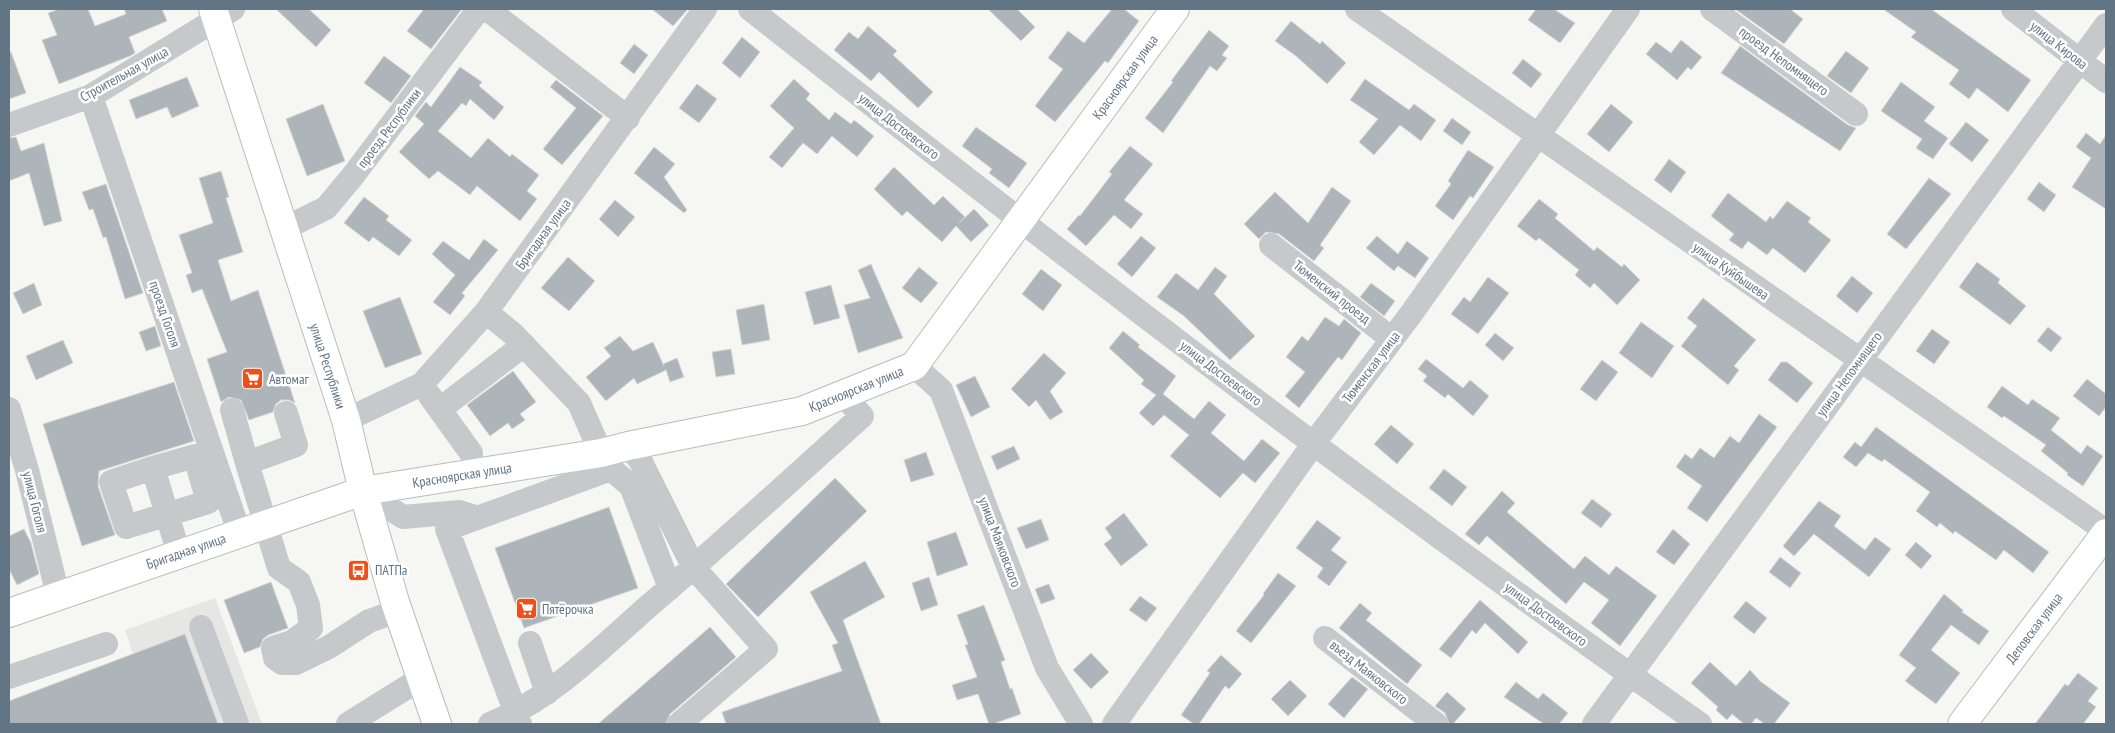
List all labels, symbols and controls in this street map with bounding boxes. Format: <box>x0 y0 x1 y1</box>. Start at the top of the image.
street label: улица Кирова <box>2027 17 2091 73</box>
street label: проезд Непомнящего <box>1736 22 1832 100</box>
street label: Красноярская улица <box>1088 31 1162 123</box>
street label: Строительная улица <box>77 42 171 106</box>
street label: проезд Республики <box>353 85 425 171</box>
street label: улица Достоевского <box>855 89 943 163</box>
street label: Бригадная улица <box>511 195 575 273</box>
street label: улица Куйбышева <box>1689 238 1773 304</box>
street label: Тюменский проезд <box>1290 256 1374 328</box>
street label: проезд Гоголя <box>145 278 185 350</box>
street label: улица Республики <box>306 321 350 411</box>
street label: Тюменская улица <box>1338 328 1404 406</box>
street label: улица Непомнящего <box>1812 328 1886 420</box>
street label: улица Достоевского <box>1177 336 1265 410</box>
street label: Красноярская улица <box>806 362 906 416</box>
supermarket icon: Автомаг <box>241 367 265 391</box>
place label: Автомаг <box>269 370 310 388</box>
street label: Красноярская улица <box>411 458 513 492</box>
street label: улица Гоголя <box>19 469 51 535</box>
street label: улица Маяковского <box>975 494 1025 590</box>
street label: Бригадная улица <box>144 529 228 573</box>
bus stop icon: ПАТПа <box>347 558 371 582</box>
place label: ПАТПа <box>375 561 407 579</box>
street label: улица Достоевского <box>1501 578 1591 650</box>
street label: Деповская улица <box>2002 589 2066 667</box>
supermarket icon: Пятёрочка <box>514 597 538 621</box>
place label: Пятёрочка <box>542 600 594 618</box>
street label: въезд Маяковского <box>1326 636 1412 708</box>

